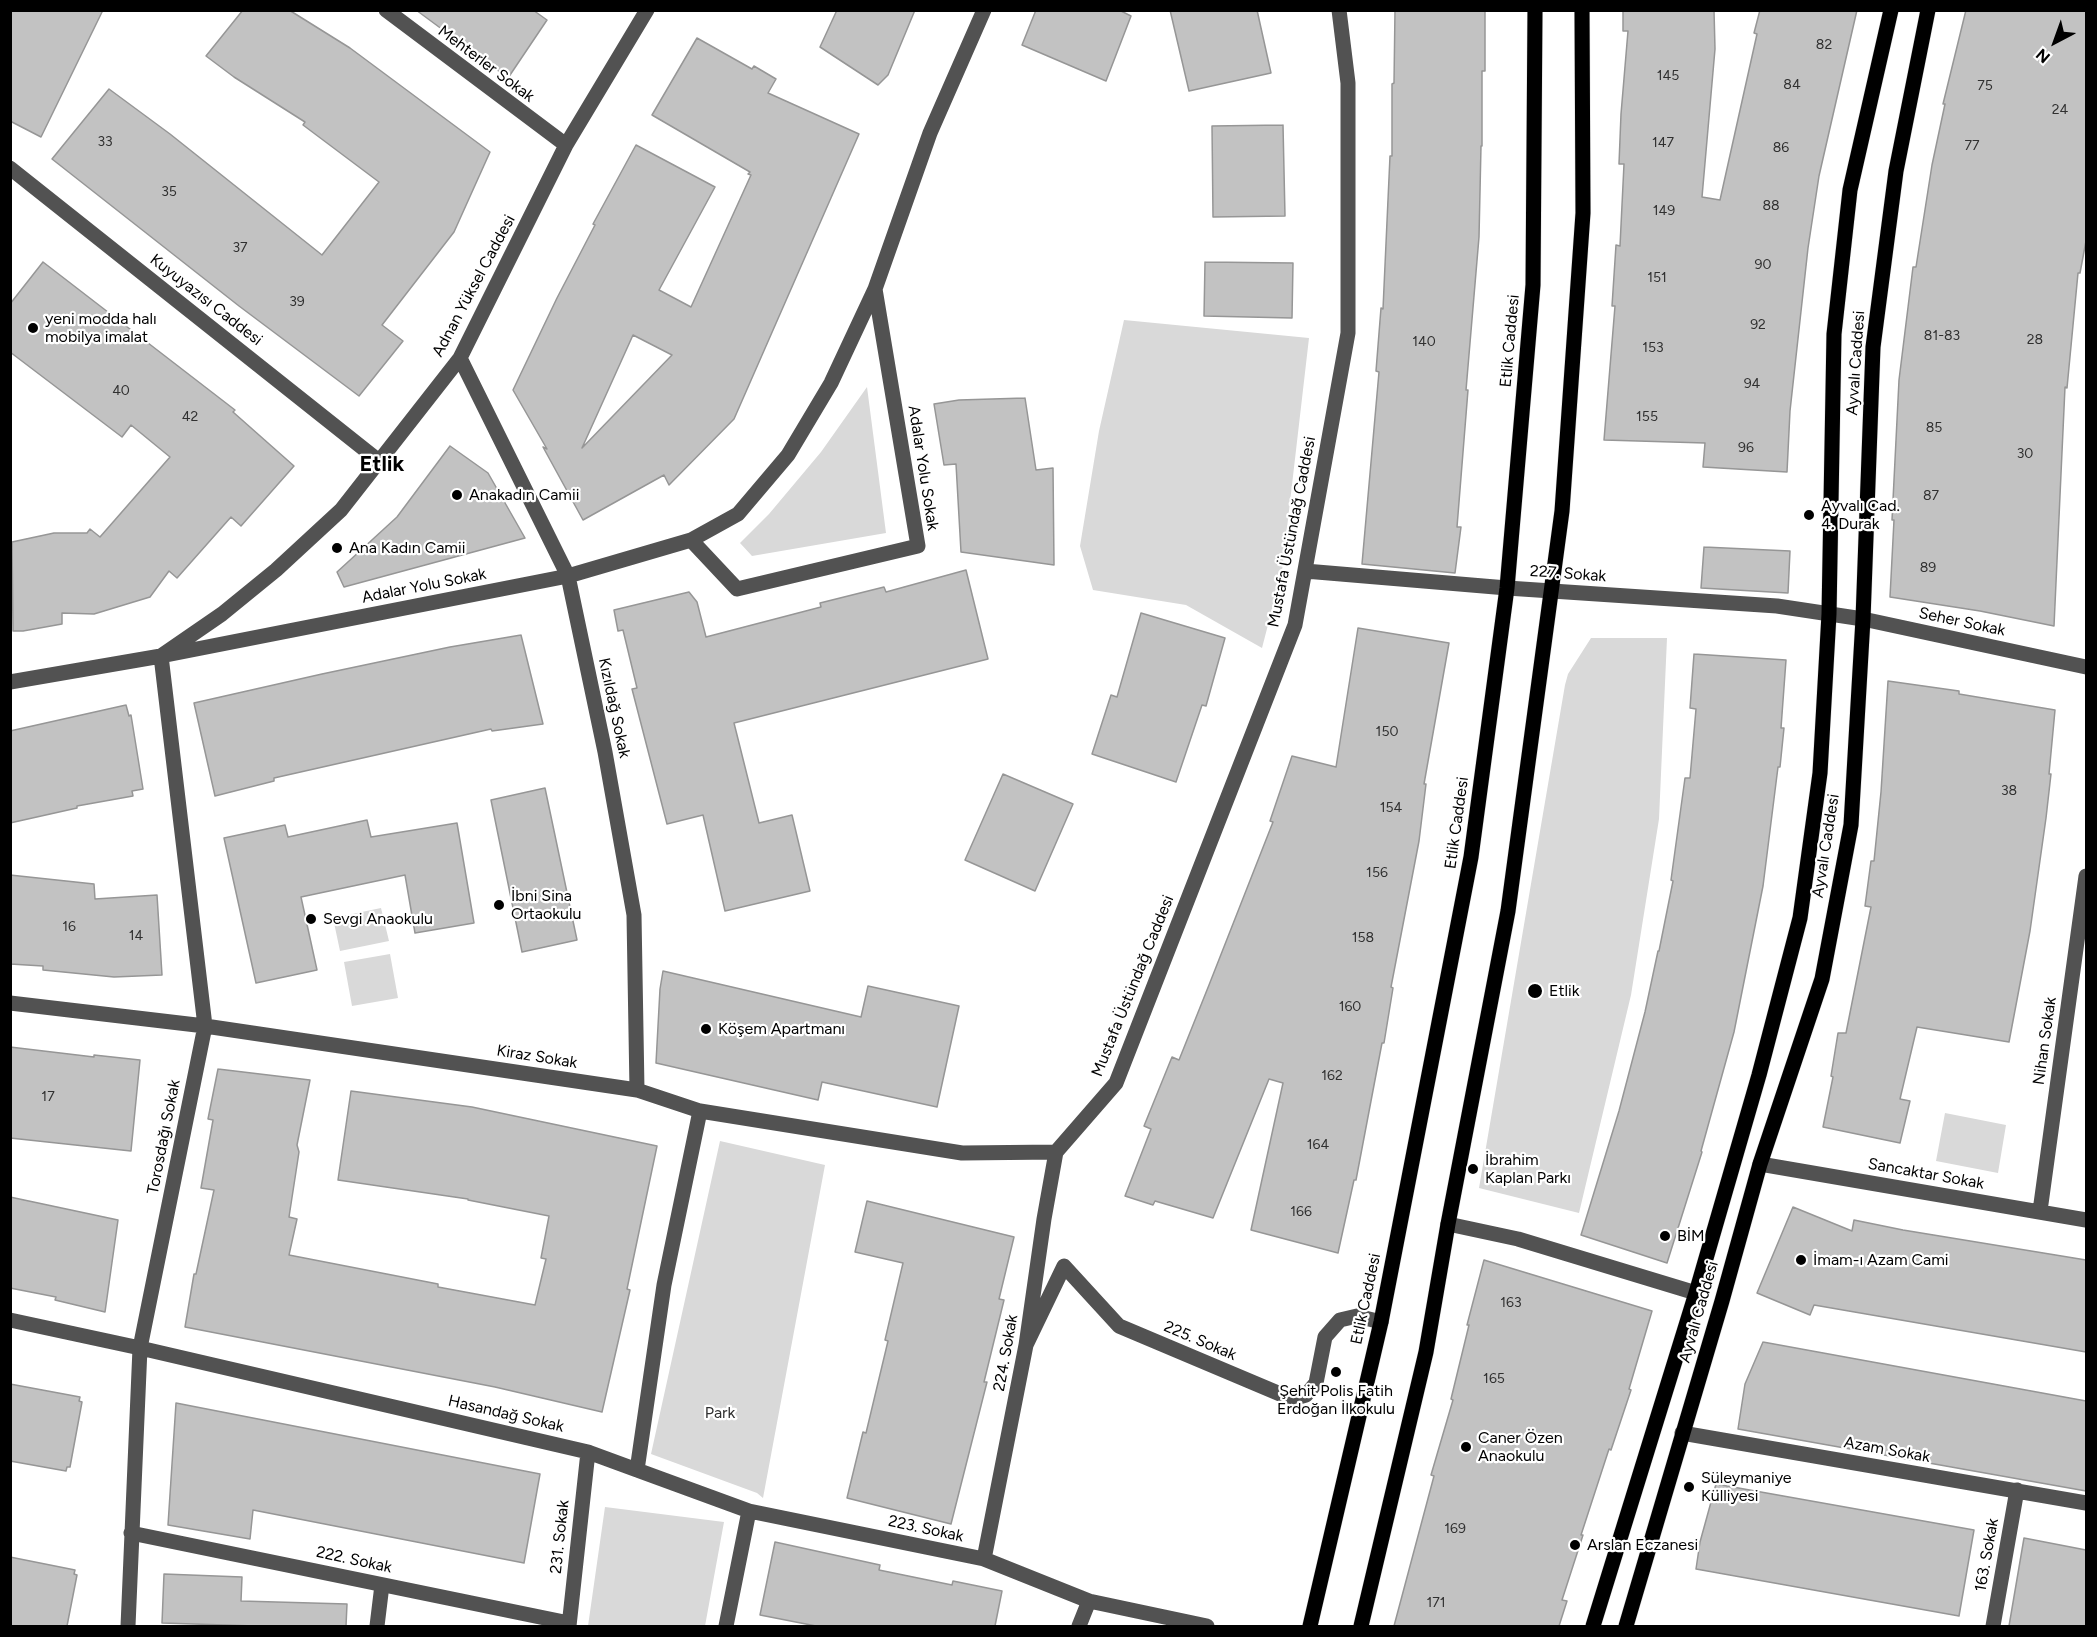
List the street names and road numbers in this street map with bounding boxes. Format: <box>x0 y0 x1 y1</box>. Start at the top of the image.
street label: Mehterler Sokak <box>434 22 538 106</box>
street label: Adnan Yüksel Caddesi <box>428 212 520 360</box>
street label: Kuyuyazısı Caddesi <box>146 250 266 350</box>
street label: Etlik Caddesi <box>1496 294 1524 388</box>
street label: Ayvalı Caddesi <box>1843 310 1869 416</box>
street label: Adalar Yolu Sokak <box>904 404 942 532</box>
street label: Mustafa Üstündağ Caddesi <box>1264 435 1320 629</box>
street label: 227. Sokak <box>1529 562 1607 586</box>
street label: Adalar Yolu Sokak <box>360 565 488 607</box>
street label: Seher Sokak <box>1917 603 2007 641</box>
street label: Kızıldağ Sokak <box>594 656 634 760</box>
street label: Etlik Caddesi <box>1441 776 1473 870</box>
street label: Ayvalı Caddesi <box>1808 793 1844 899</box>
street label: Mustafa Üstündağ Caddesi <box>1088 892 1178 1080</box>
street label: Nihan Sokak <box>2029 996 2061 1086</box>
street label: Kiraz Sokak <box>495 1041 579 1073</box>
street label: Torosdağı Sokak <box>143 1078 185 1196</box>
street label: Sancaktar Sokak <box>1866 1154 1986 1194</box>
street label: Etlik Caddesi <box>1347 1252 1385 1346</box>
street label: Ayvalı Caddesi <box>1675 1259 1723 1365</box>
street label: 224. Sokak <box>990 1313 1022 1393</box>
street label: 225. Sokak <box>1161 1317 1239 1365</box>
street label: Hasandağ Sokak <box>446 1391 566 1437</box>
street label: Azam Sokak <box>1842 1433 1932 1467</box>
street label: 231. Sokak <box>547 1499 573 1575</box>
street label: 223. Sokak <box>887 1512 965 1546</box>
street label: 163. Sokak <box>1971 1517 2003 1593</box>
street label: 222. Sokak <box>314 1543 394 1577</box>

